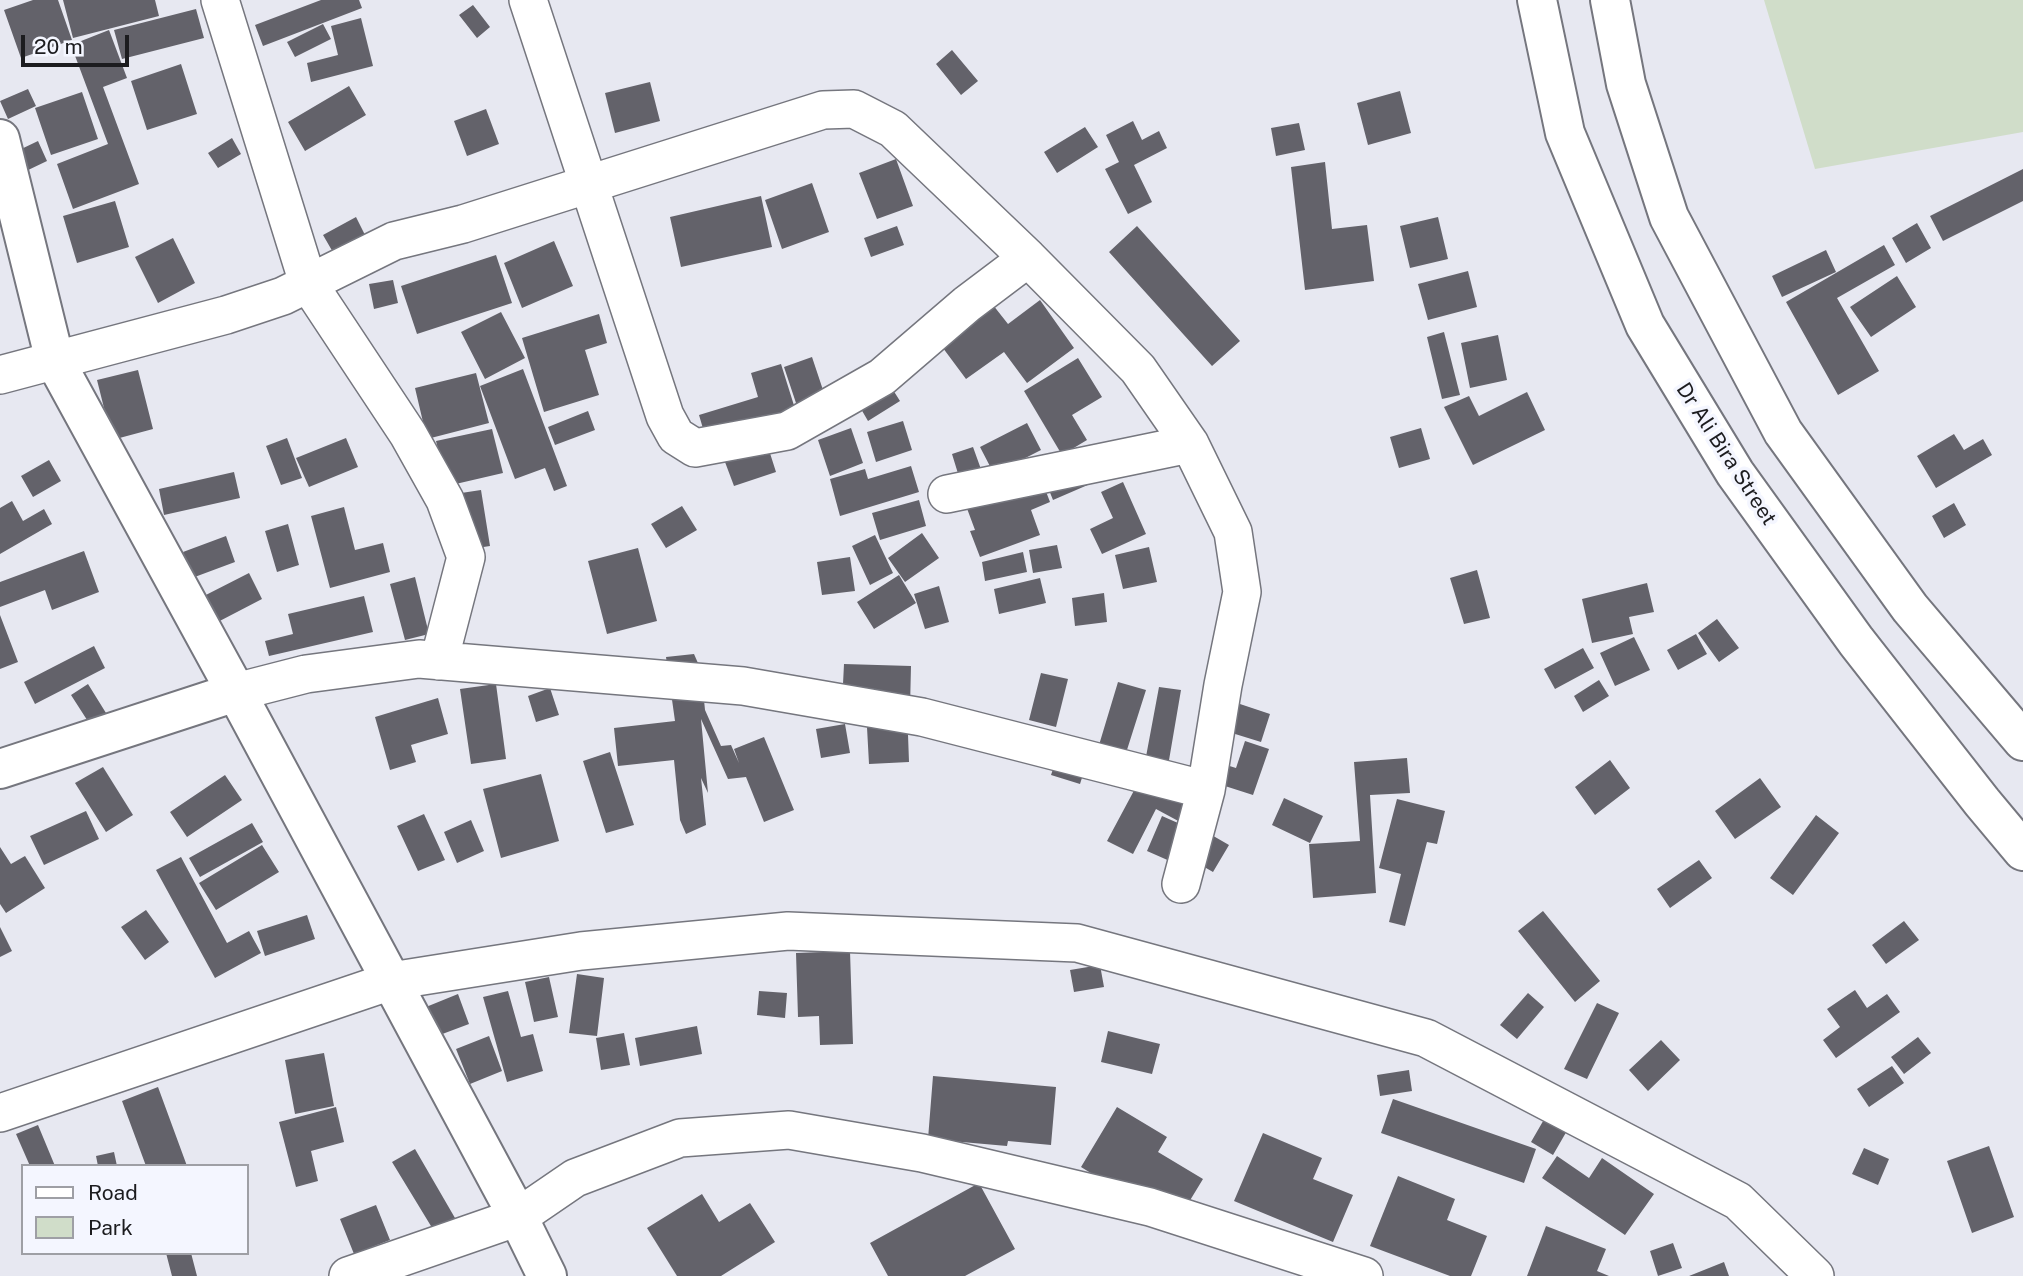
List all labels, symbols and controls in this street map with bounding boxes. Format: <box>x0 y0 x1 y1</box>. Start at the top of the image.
scale bar <box>24 21 133 65</box>
text: 20 m <box>34 34 83 59</box>
street label: Dr Ali Bira Street <box>1671 378 1781 530</box>
legend <box>21 1164 248 1255</box>
text: Road <box>88 1180 138 1205</box>
text: Park <box>88 1215 133 1240</box>

